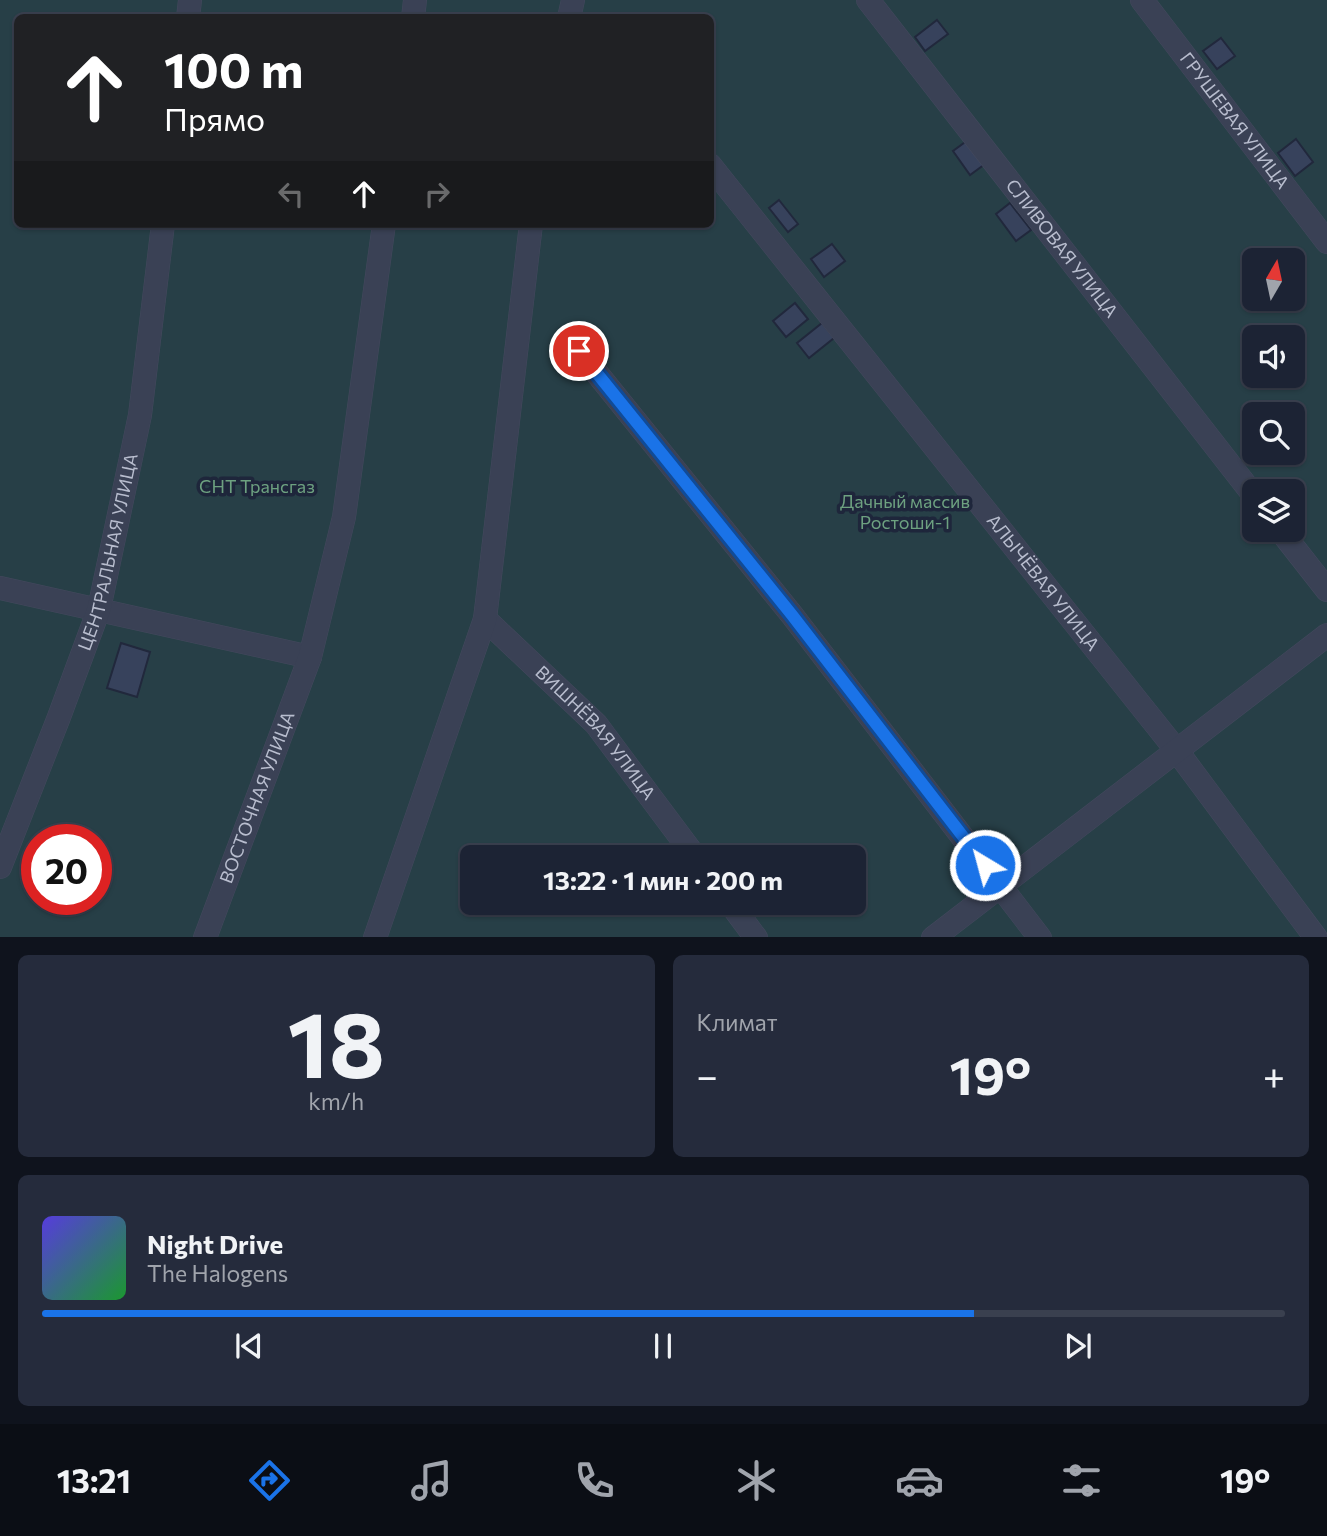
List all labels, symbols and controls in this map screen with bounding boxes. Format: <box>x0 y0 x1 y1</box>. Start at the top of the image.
text: 100 m <box>164 38 303 98</box>
icon: ahead <box>49 42 140 133</box>
street label: ГРУШЕВАЯ УЛИЦА <box>1176 47 1294 193</box>
text: Прямо <box>164 98 265 138</box>
street label: СЛИВОВАЯ УЛИЦА <box>1002 174 1123 321</box>
icon: left <box>272 175 310 213</box>
icon: ahead <box>345 175 383 213</box>
icon: right <box>418 175 456 213</box>
north arrow <box>1242 248 1306 312</box>
map controls <box>1242 248 1305 542</box>
pin <box>549 321 609 381</box>
button: sound <box>1242 325 1305 388</box>
icon: arrive <box>560 332 598 370</box>
button: search <box>1242 402 1305 465</box>
street label: ЦЕНТРАЛЬНАЯ УЛИЦА <box>73 451 142 653</box>
park label: СНТ Трансгаз <box>199 475 315 497</box>
button: layers <box>1242 479 1305 542</box>
park label: Дачный массив Ростоши-1 <box>840 490 970 533</box>
street label: АЛЫЧЁВАЯ УЛИЦА <box>983 509 1105 655</box>
street label: ВИШНЁВАЯ УЛИЦА <box>531 661 661 804</box>
street label: ВОСТОЧНАЯ УЛИЦА <box>214 708 299 886</box>
speed limit sign: 20 <box>21 824 112 915</box>
position arrow <box>948 828 1022 902</box>
text: 13:22 · 1 мин · 200 m <box>543 864 783 895</box>
text: 18 <box>288 985 385 1097</box>
text: Климат <box>697 1008 778 1036</box>
text: 19° <box>950 1042 1031 1106</box>
text: − <box>697 1051 718 1098</box>
text: + <box>1263 1051 1285 1098</box>
text: km/h <box>308 1087 364 1115</box>
text: Night Drive <box>147 1228 283 1259</box>
text: The Halogens <box>147 1259 288 1287</box>
icon: previous <box>230 1327 268 1365</box>
icon: pause <box>644 1327 682 1365</box>
icon: next <box>1059 1327 1097 1365</box>
icon: directions <box>245 1456 294 1505</box>
icon: music <box>407 1456 456 1505</box>
icon: phone <box>570 1456 619 1505</box>
icon: climate <box>732 1456 781 1505</box>
icon: car <box>895 1456 944 1505</box>
icon: filters <box>1057 1456 1106 1505</box>
text: 13:21 <box>57 1460 131 1500</box>
text: 19° <box>1220 1460 1270 1500</box>

